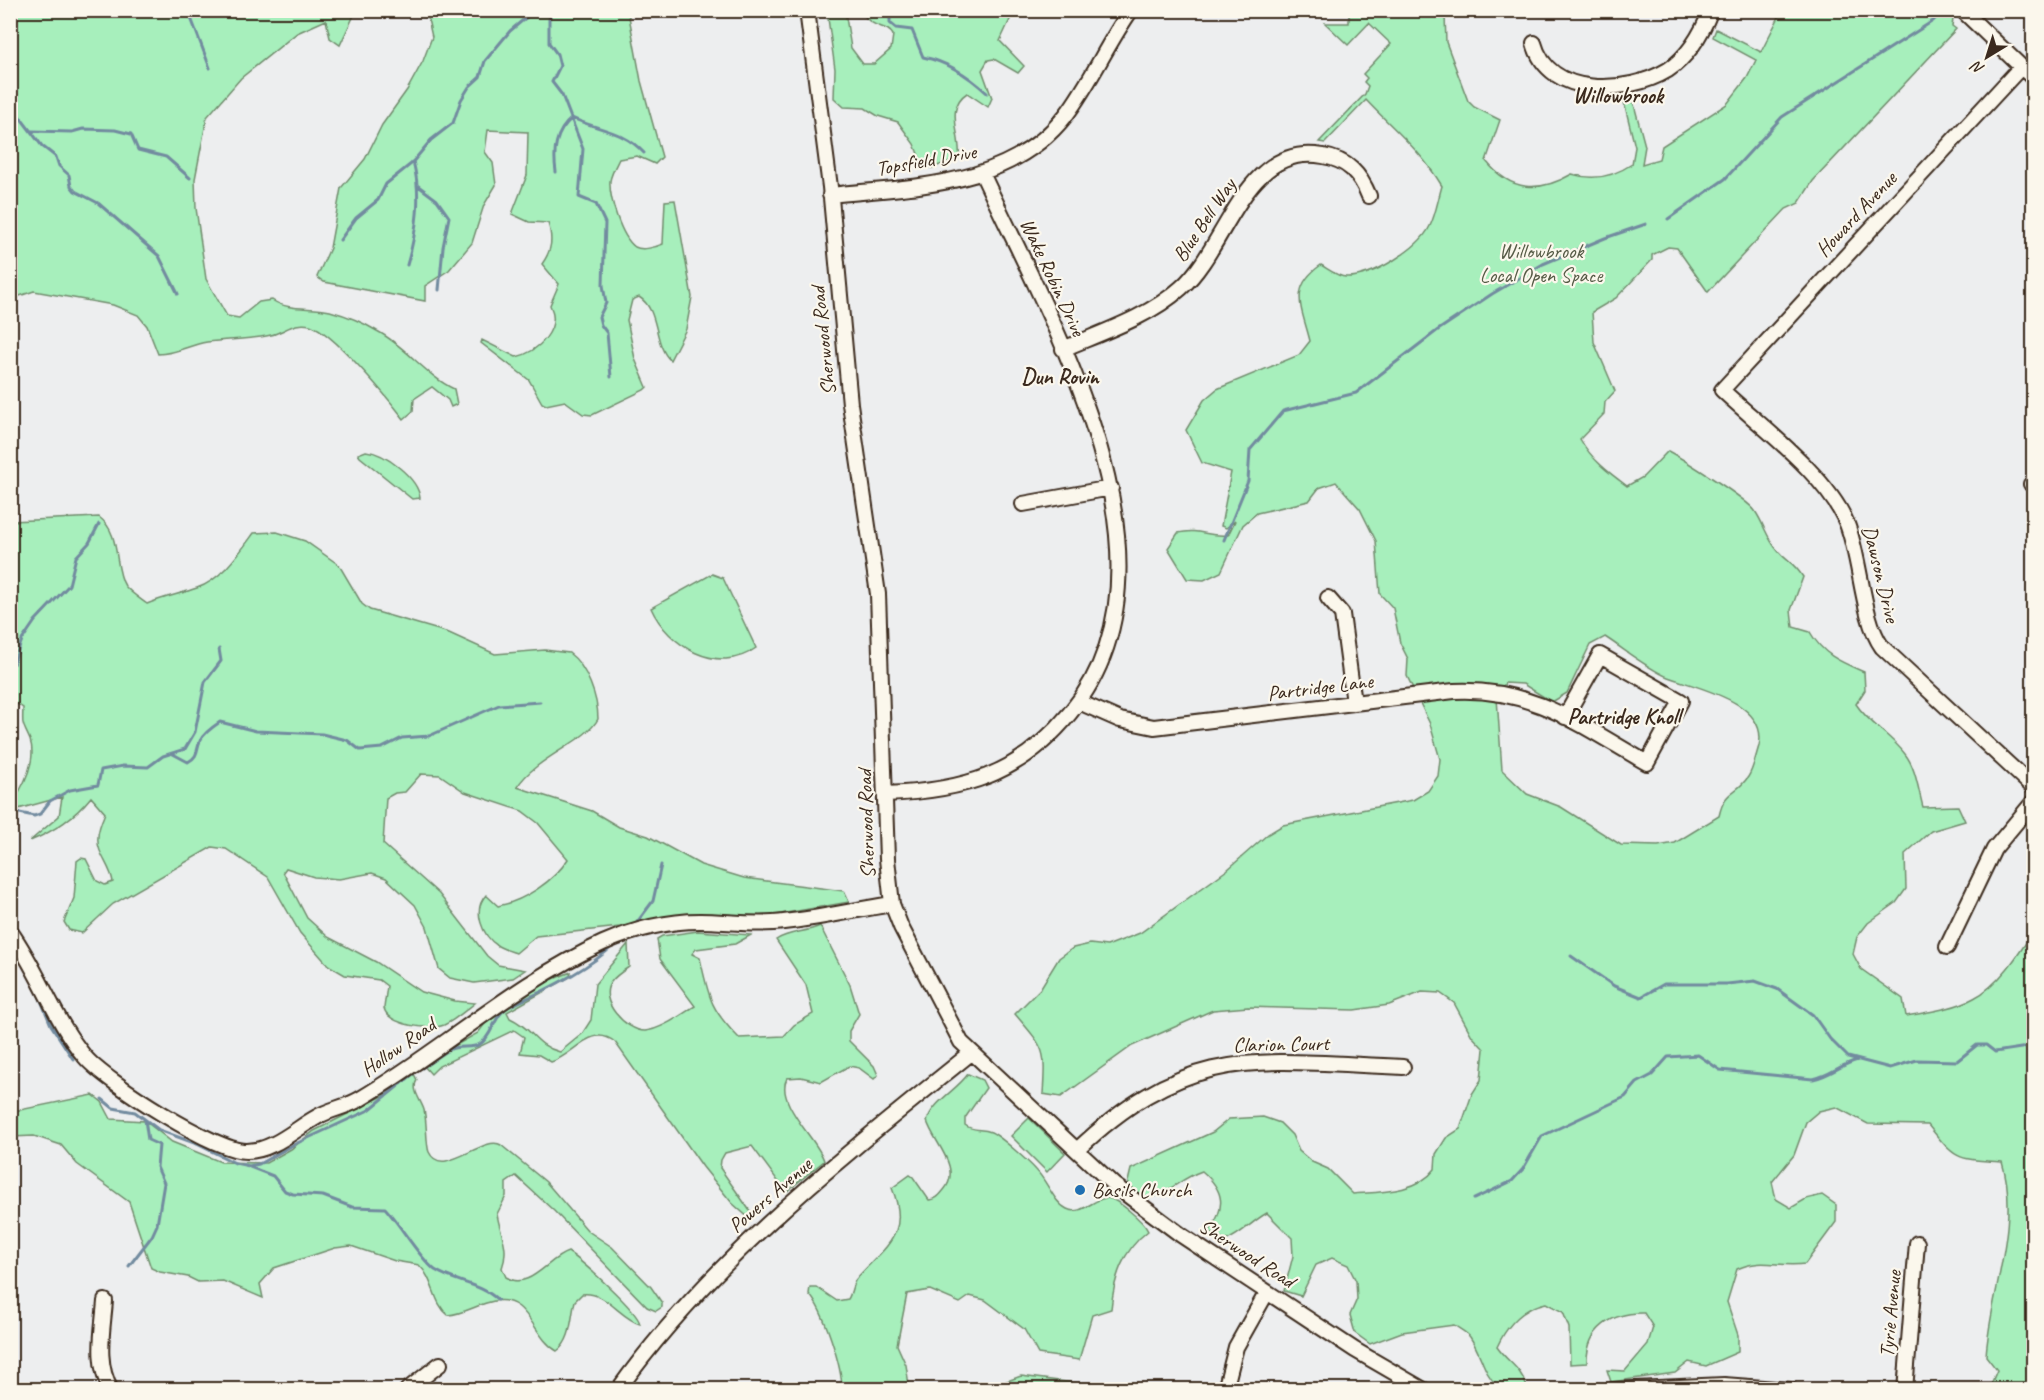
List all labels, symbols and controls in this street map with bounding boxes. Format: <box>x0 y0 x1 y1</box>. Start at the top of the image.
north arrow <box>1957 27 2017 87</box>
text: N <box>1966 55 1988 79</box>
district label: Willowbrook <box>1573 82 1665 110</box>
street label: Topsfield Drive <box>874 138 980 182</box>
street label: Howard Avenue <box>1810 165 1903 262</box>
street label: Blue Bell Way <box>1167 172 1242 267</box>
street label: Wake Robin Drive <box>1014 214 1092 341</box>
park label: Willowbrook Local Open Space <box>1480 238 1603 288</box>
street label: Sherwood Road <box>804 282 842 397</box>
district label: Dun Rovin <box>1021 363 1100 391</box>
street label: Dawson Drive <box>1856 523 1906 627</box>
street label: Partridge Lane <box>1266 667 1375 706</box>
district label: Partridge Knoll <box>1568 703 1684 731</box>
street label: Sherwood Road <box>851 765 881 879</box>
street label: Hollow Road <box>355 1010 444 1082</box>
street label: Clarion Court <box>1233 1030 1331 1058</box>
street label: Powers Avenue <box>723 1151 818 1238</box>
place label: Basils Church <box>1092 1177 1193 1203</box>
marker: Basils Church <box>1073 1183 1087 1197</box>
street label: Sherwood Road <box>1194 1212 1303 1296</box>
street label: Tyrie Avenue <box>1873 1268 1907 1359</box>

